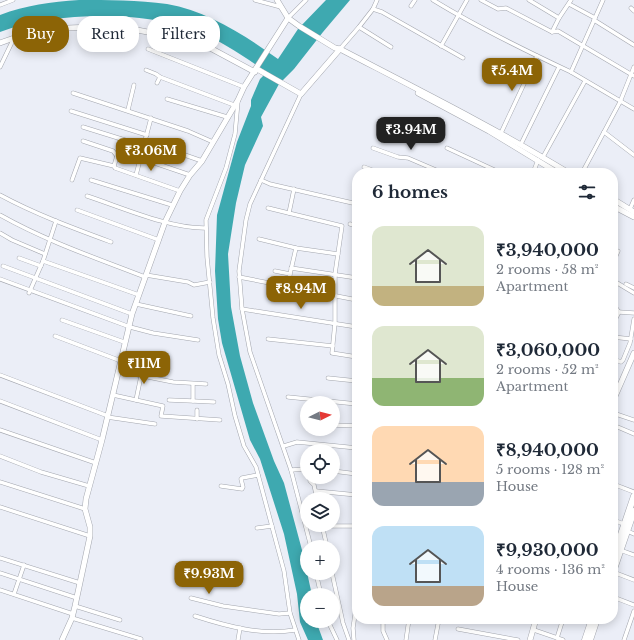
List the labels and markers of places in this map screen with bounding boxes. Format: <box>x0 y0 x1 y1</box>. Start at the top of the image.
pin: ₹5.4M <box>484 58 540 92</box>
pin: ₹3.94M <box>378 117 444 151</box>
pin: ₹3.06M <box>118 138 184 172</box>
pin: ₹8.94M <box>268 276 334 310</box>
pin: ₹11M <box>120 351 168 385</box>
pin: ₹9.93M <box>176 561 242 595</box>

